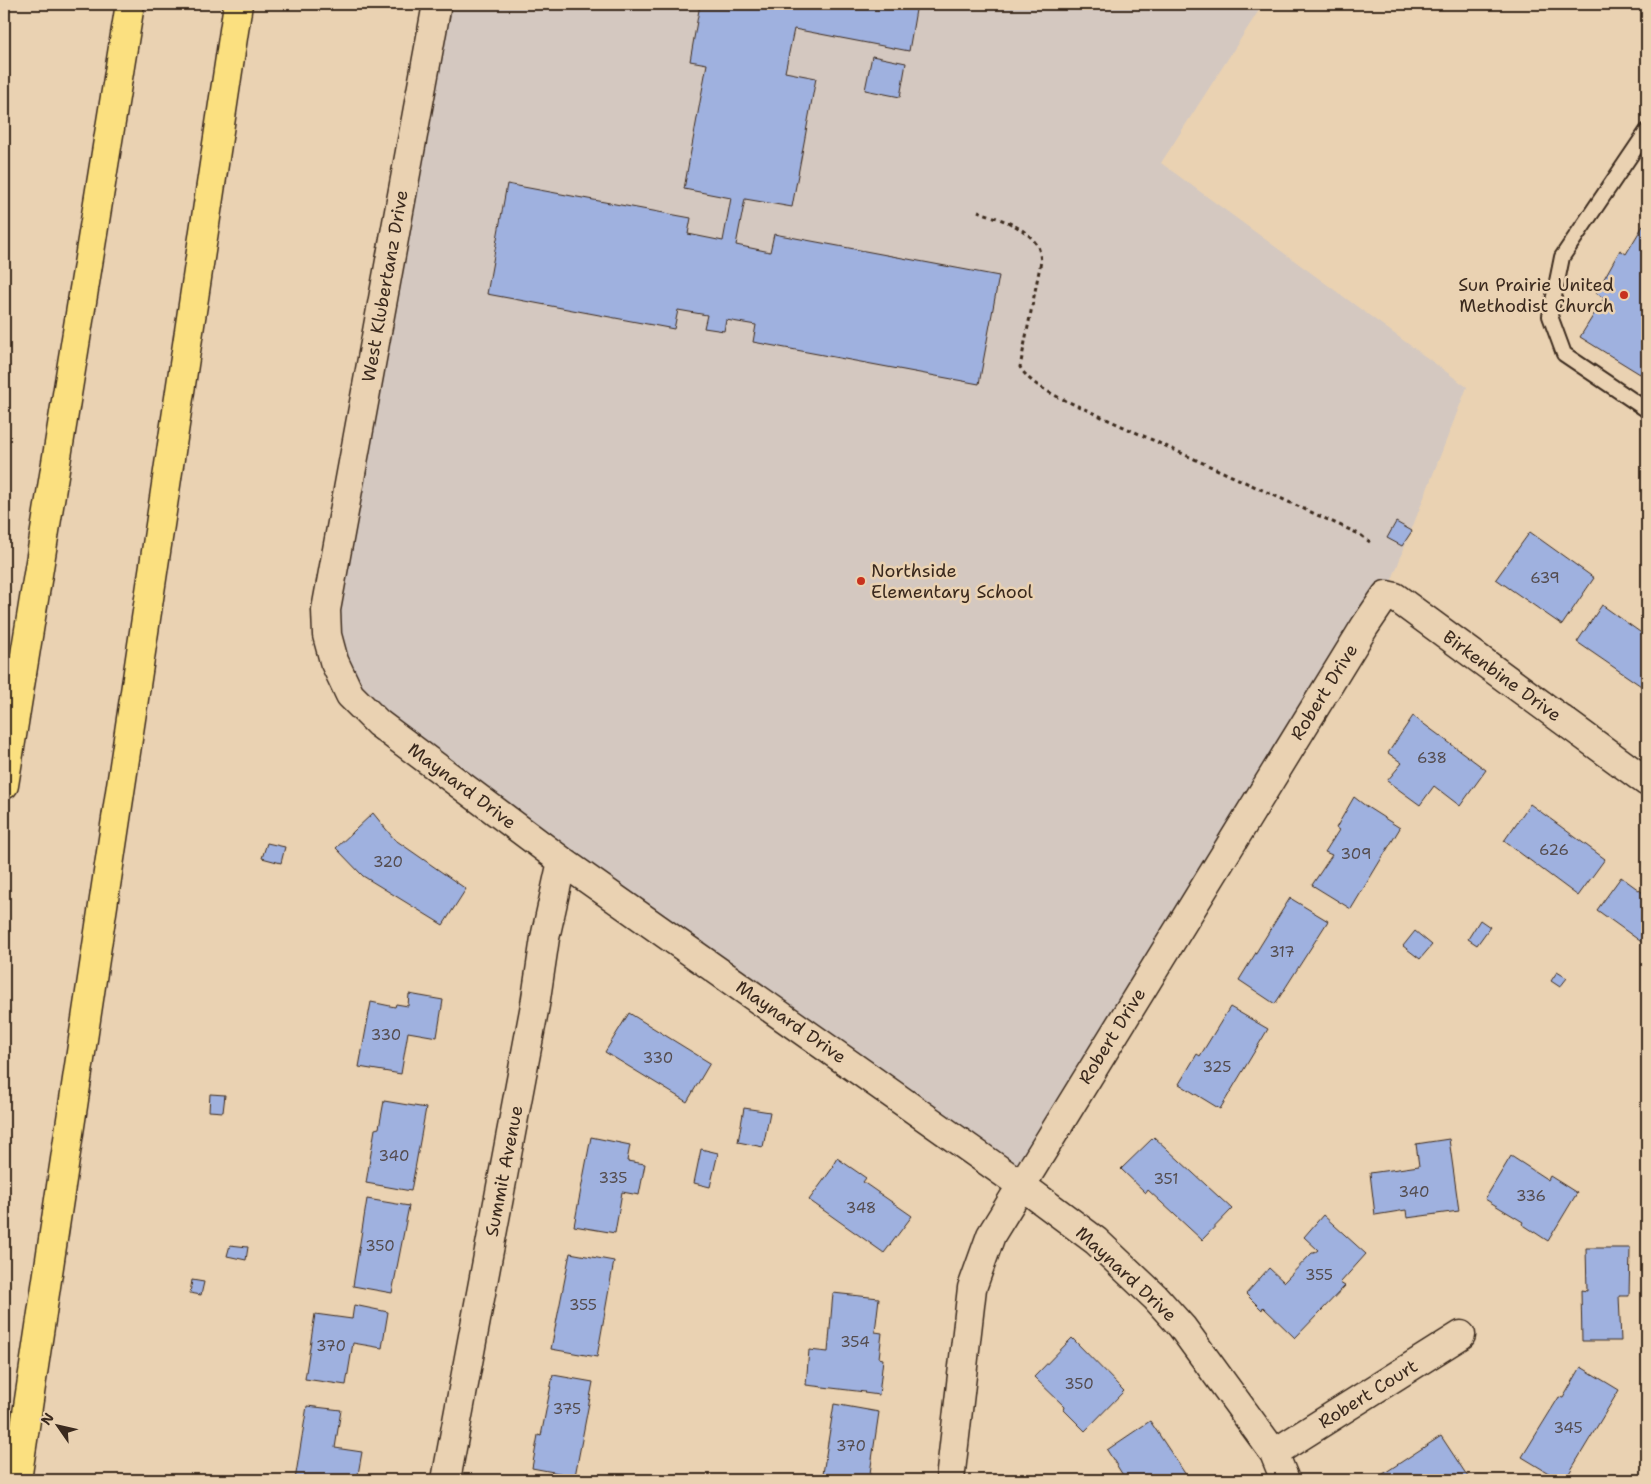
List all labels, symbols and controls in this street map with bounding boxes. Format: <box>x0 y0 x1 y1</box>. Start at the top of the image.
street label: West Klubertanz Drive <box>356 188 414 384</box>
place label: Sun Prairie United Methodist Church <box>1458 273 1614 318</box>
marker: Sun Prairie United Methodist Church <box>1618 289 1630 301</box>
place label: Northside Elementary School <box>871 559 1034 604</box>
house number: 639 <box>1530 568 1560 588</box>
marker: Northside Elementary School <box>855 575 867 587</box>
street label: Birkenbine Drive <box>1438 625 1566 727</box>
street label: Robert Drive <box>1285 639 1363 745</box>
street label: Maynard Drive <box>403 737 521 835</box>
house number: 638 <box>1417 748 1447 768</box>
house number: 626 <box>1539 840 1569 860</box>
house number: 309 <box>1341 844 1371 864</box>
house number: 320 <box>373 852 403 872</box>
house number: 317 <box>1269 942 1295 962</box>
street label: Maynard Drive <box>731 975 851 1069</box>
street label: Robert Drive <box>1073 983 1151 1089</box>
house number: 330 <box>371 1025 401 1045</box>
house number: 330 <box>643 1048 673 1068</box>
house number: 325 <box>1203 1057 1231 1077</box>
street label: Summit Avenue <box>480 1103 528 1239</box>
house number: 340 <box>379 1146 409 1166</box>
house number: 335 <box>599 1168 627 1188</box>
house number: 351 <box>1154 1169 1178 1189</box>
house number: 340 <box>1399 1182 1429 1202</box>
house number: 336 <box>1516 1186 1546 1206</box>
house number: 348 <box>846 1198 876 1218</box>
street label: Maynard Drive <box>1070 1221 1182 1327</box>
house number: 350 <box>365 1236 395 1256</box>
house number: 355 <box>1305 1265 1333 1285</box>
house number: 355 <box>569 1295 597 1315</box>
house number: 354 <box>840 1332 870 1352</box>
house number: 370 <box>316 1336 346 1356</box>
street label: Robert Court <box>1314 1354 1422 1434</box>
house number: 350 <box>1064 1374 1094 1394</box>
house number: 375 <box>553 1399 581 1419</box>
north arrow <box>32 1402 82 1452</box>
text: N <box>37 1409 58 1428</box>
house number: 345 <box>1553 1418 1583 1438</box>
house number: 370 <box>836 1436 866 1456</box>

